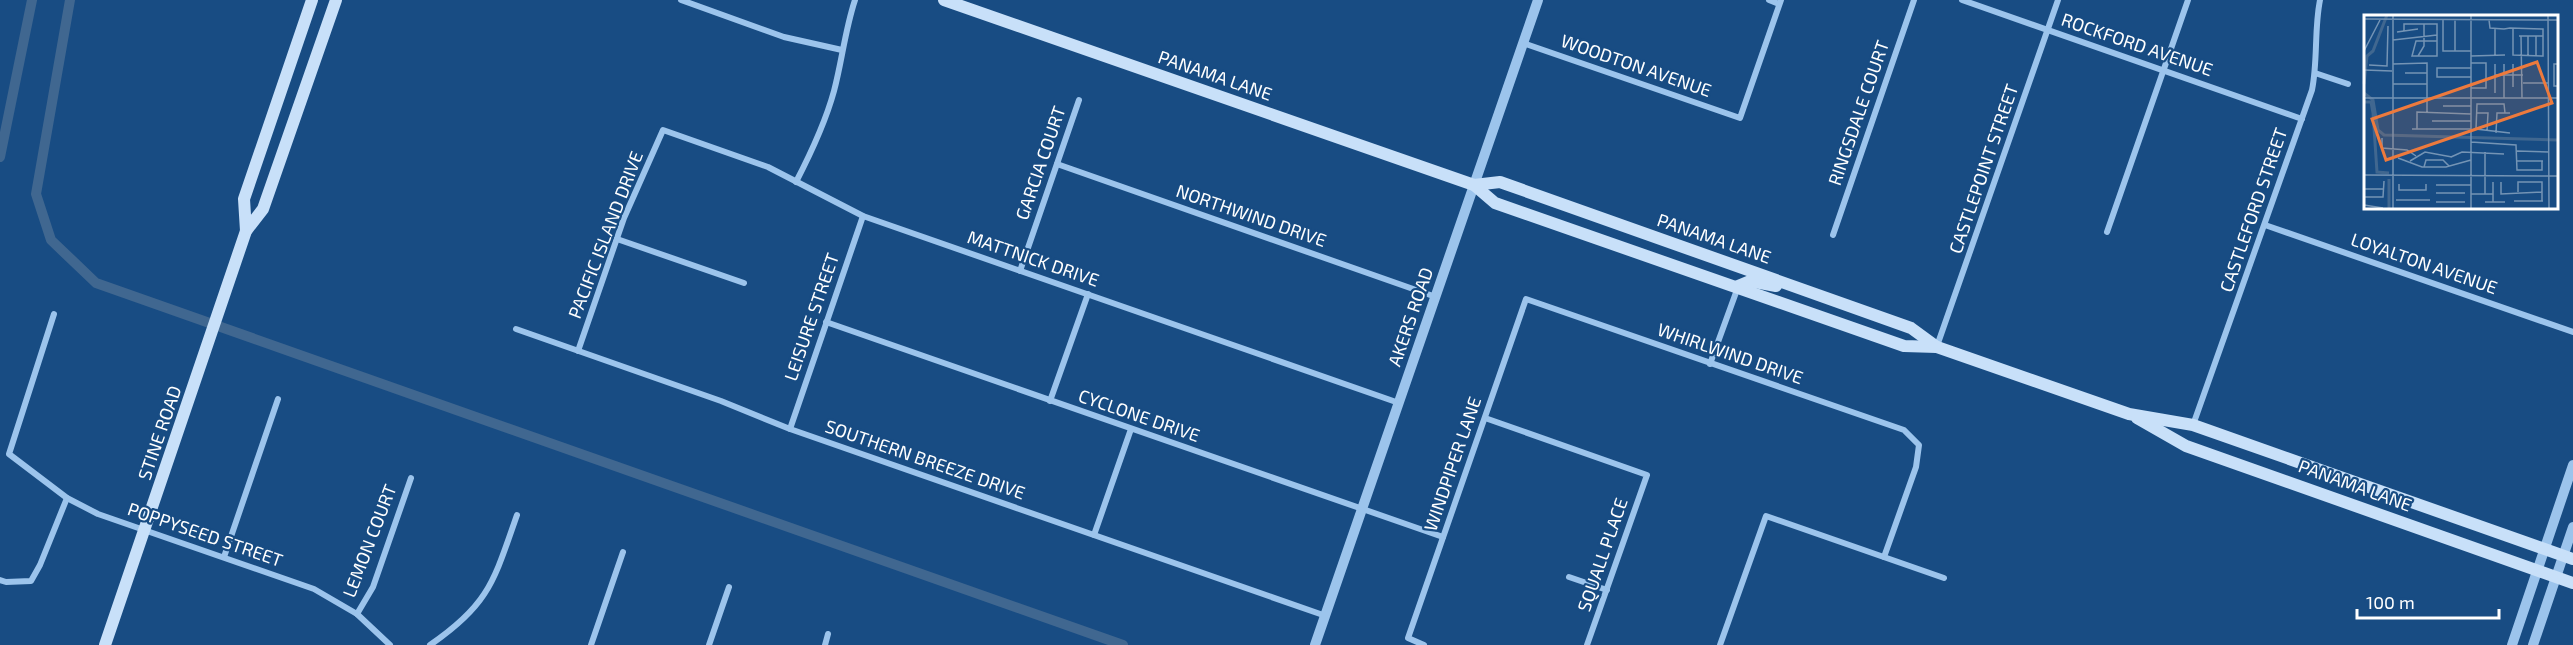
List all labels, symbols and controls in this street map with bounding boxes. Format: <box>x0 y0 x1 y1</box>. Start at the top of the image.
street label: ROCKFORD AVENUE <box>2059 8 2216 80</box>
inset map <box>2364 15 2558 208</box>
street label: WOODTON AVENUE <box>1558 29 1714 101</box>
street label: RINGSDALE COURT <box>1823 37 1893 188</box>
street label: PANAMA LANE <box>1156 45 1275 105</box>
street label: CASTLEPOINT STREET <box>1944 81 2023 256</box>
street label: GARCIA COURT <box>1010 102 1070 222</box>
street label: CASTLEFORD STREET <box>2215 124 2292 295</box>
street label: PACIFIC ISLAND DRIVE <box>563 148 647 321</box>
street label: NORTHWIND DRIVE <box>1173 179 1329 251</box>
street label: PANAMA LANE <box>1655 208 1774 268</box>
street label: MATTNICK DRIVE <box>965 225 1102 291</box>
street label: LOYALTON AVENUE <box>2348 228 2500 298</box>
street label: LEISURE STREET <box>779 249 843 383</box>
street label: AKERS ROAD <box>1383 264 1437 369</box>
street label: WHIRLWIND DRIVE <box>1655 318 1806 388</box>
street label: STINE ROAD <box>133 383 185 483</box>
street label: CYCLONE DRIVE <box>1076 384 1203 446</box>
street label: WINDPIPER LANE <box>1419 394 1485 534</box>
street label: SOUTHERN BREEZE DRIVE <box>822 414 1028 504</box>
street label: PANAMA LANE <box>2296 454 2415 516</box>
street label: LEMON COURT <box>337 481 401 600</box>
street label: SQUALL PLACE <box>1572 495 1632 614</box>
street label: POPPYSEED STREET <box>125 497 286 571</box>
scale bar <box>2357 582 2500 620</box>
text: 100 m <box>2366 591 2415 613</box>

